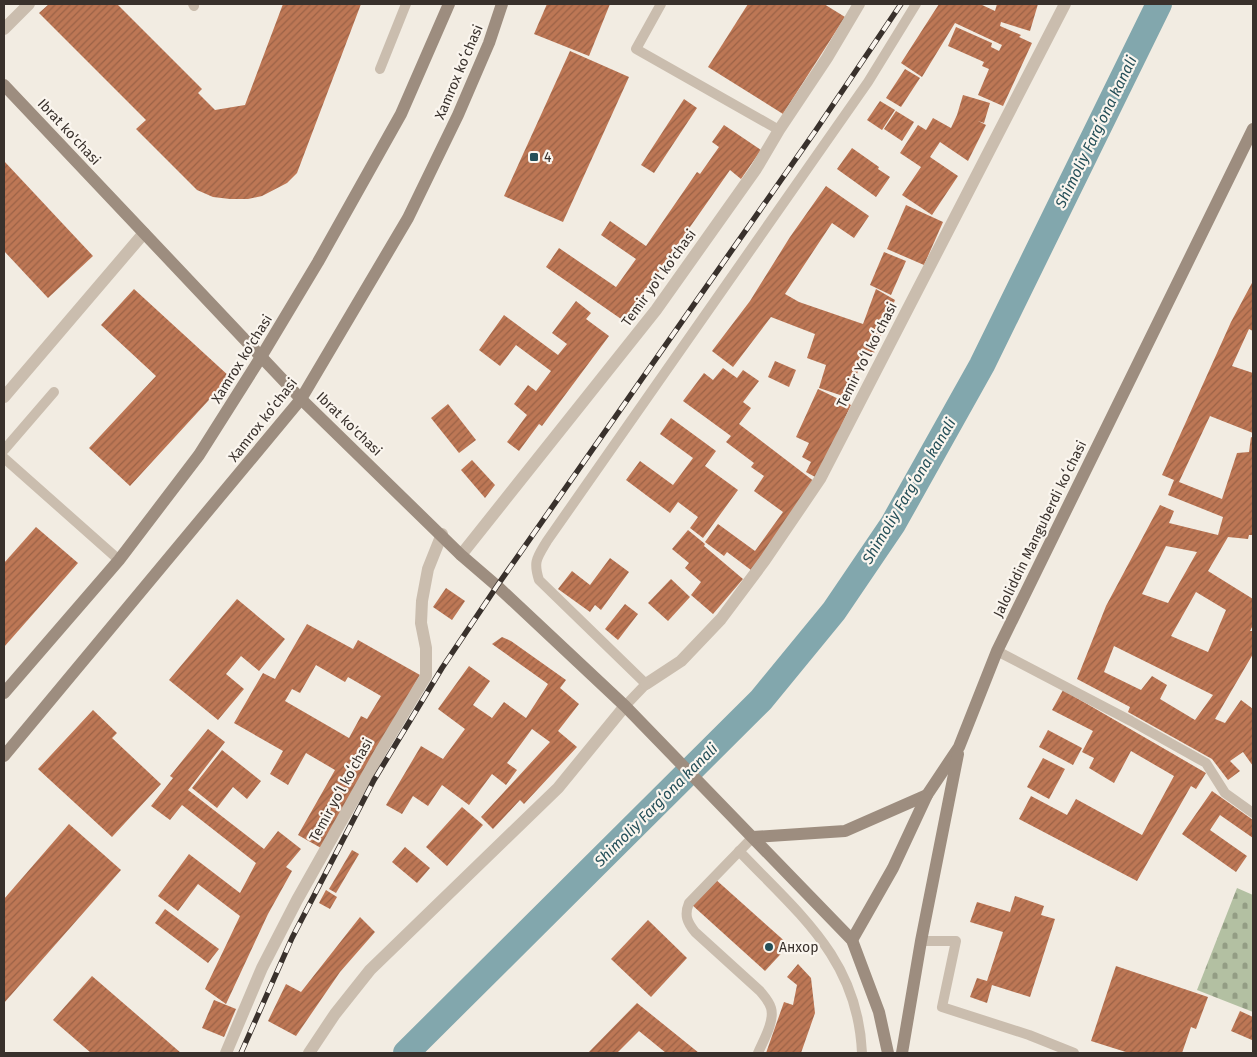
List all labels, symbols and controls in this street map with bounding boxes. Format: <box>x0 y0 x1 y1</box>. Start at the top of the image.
street label: Xamrox koʻchasi <box>431 22 487 122</box>
water label: Shimoliy Fargʻona kanali <box>1051 53 1141 212</box>
street label: Ibrat ko'chasi <box>34 95 104 169</box>
place label: 4 <box>544 149 552 166</box>
marker: 4 <box>528 151 540 163</box>
street label: Temir yo'l ko'chasi <box>618 226 700 330</box>
street label: Temir Yoʻl koʻchasi <box>833 300 901 410</box>
street label: Xamrox ko'chasi <box>208 311 276 407</box>
street label: Xamrox koʻchasi <box>225 375 301 465</box>
street label: Ibrat ko'chasi <box>313 388 385 460</box>
water label: Shimoliy Fargʻona kanali <box>858 415 960 568</box>
street label: Jaloliddin Manguberdi koʻchasi <box>990 438 1090 620</box>
street label: Temir yoʻl koʻchasi <box>306 735 376 845</box>
water label: Shimoliy Fargʻona kanali <box>590 740 721 871</box>
place label: Анхор <box>779 939 818 956</box>
marker: Анхор <box>763 941 775 953</box>

